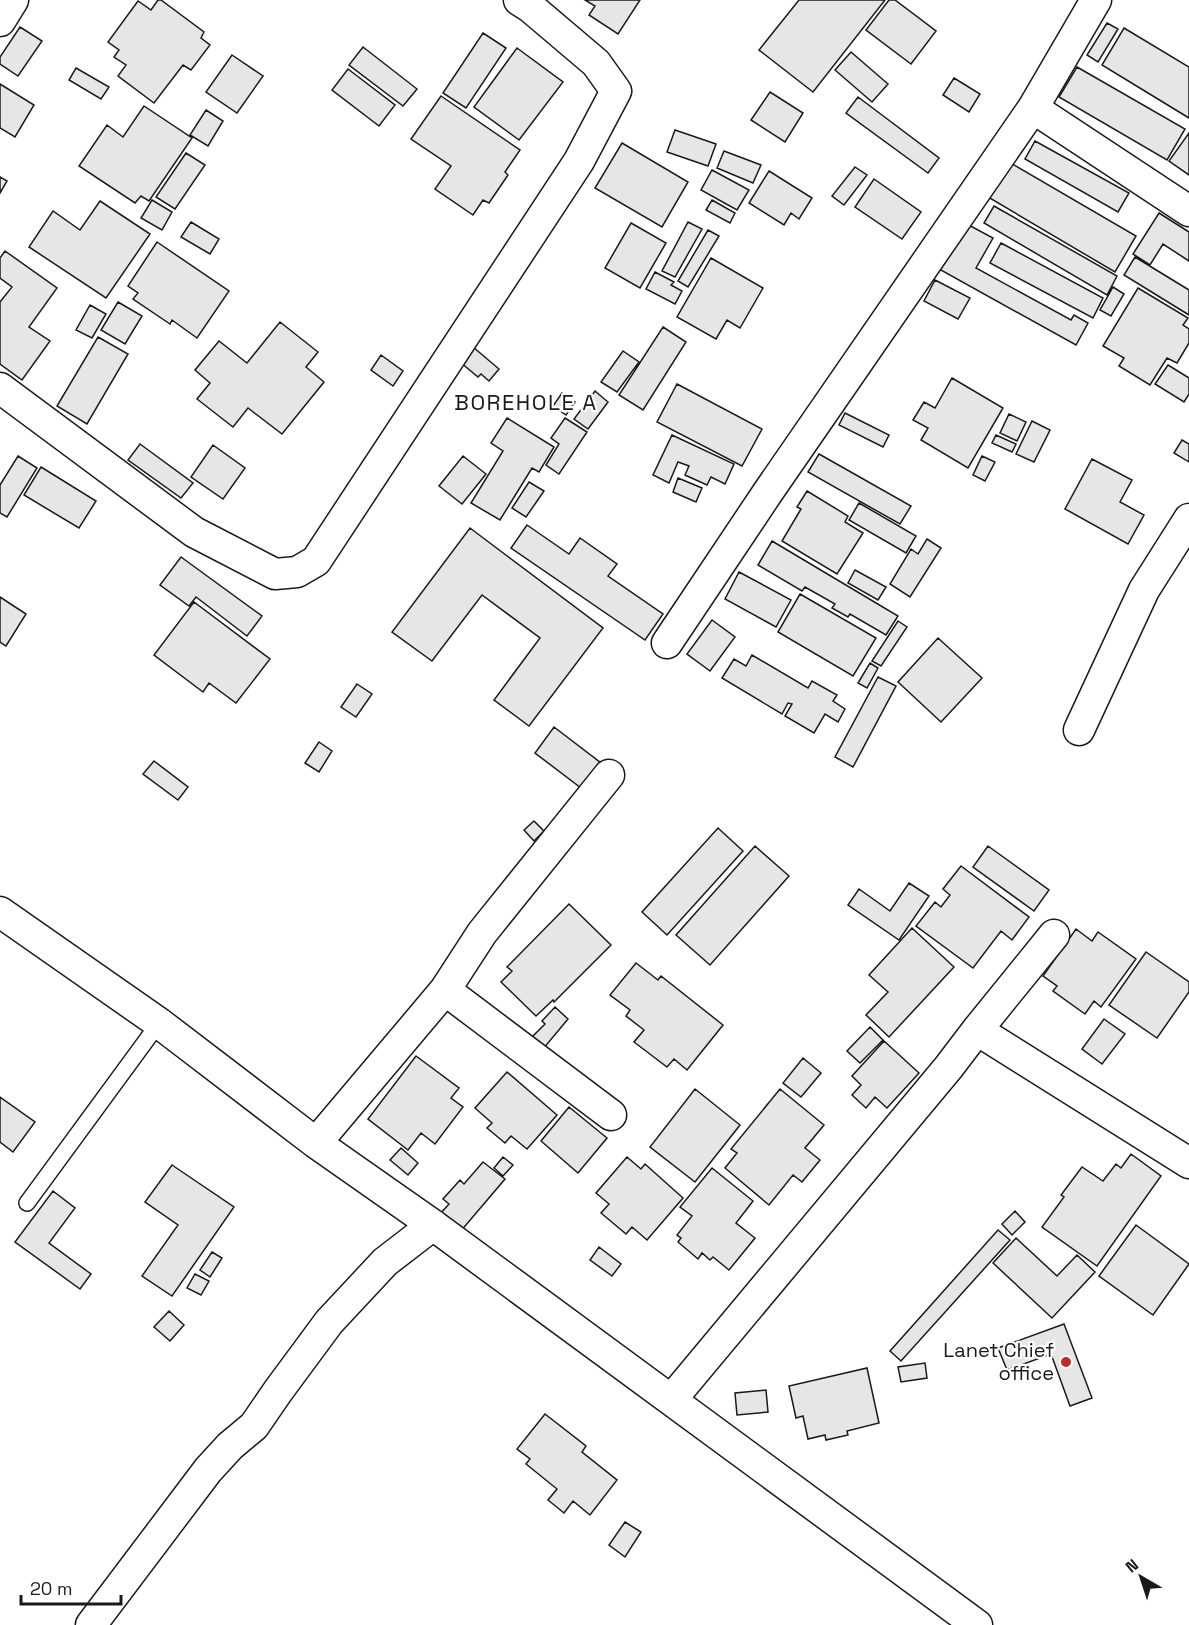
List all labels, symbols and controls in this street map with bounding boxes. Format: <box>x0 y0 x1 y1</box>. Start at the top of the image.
district label: BOREHOLE A <box>454 388 598 416</box>
place label: Lanet Chief office <box>943 1337 1054 1386</box>
marker: Lanet Chief office <box>1059 1355 1073 1369</box>
north arrow <box>1111 1547 1171 1607</box>
text: N <box>1121 1554 1143 1577</box>
scale bar <box>21 1568 122 1606</box>
text: 20 m <box>30 1577 73 1600</box>

